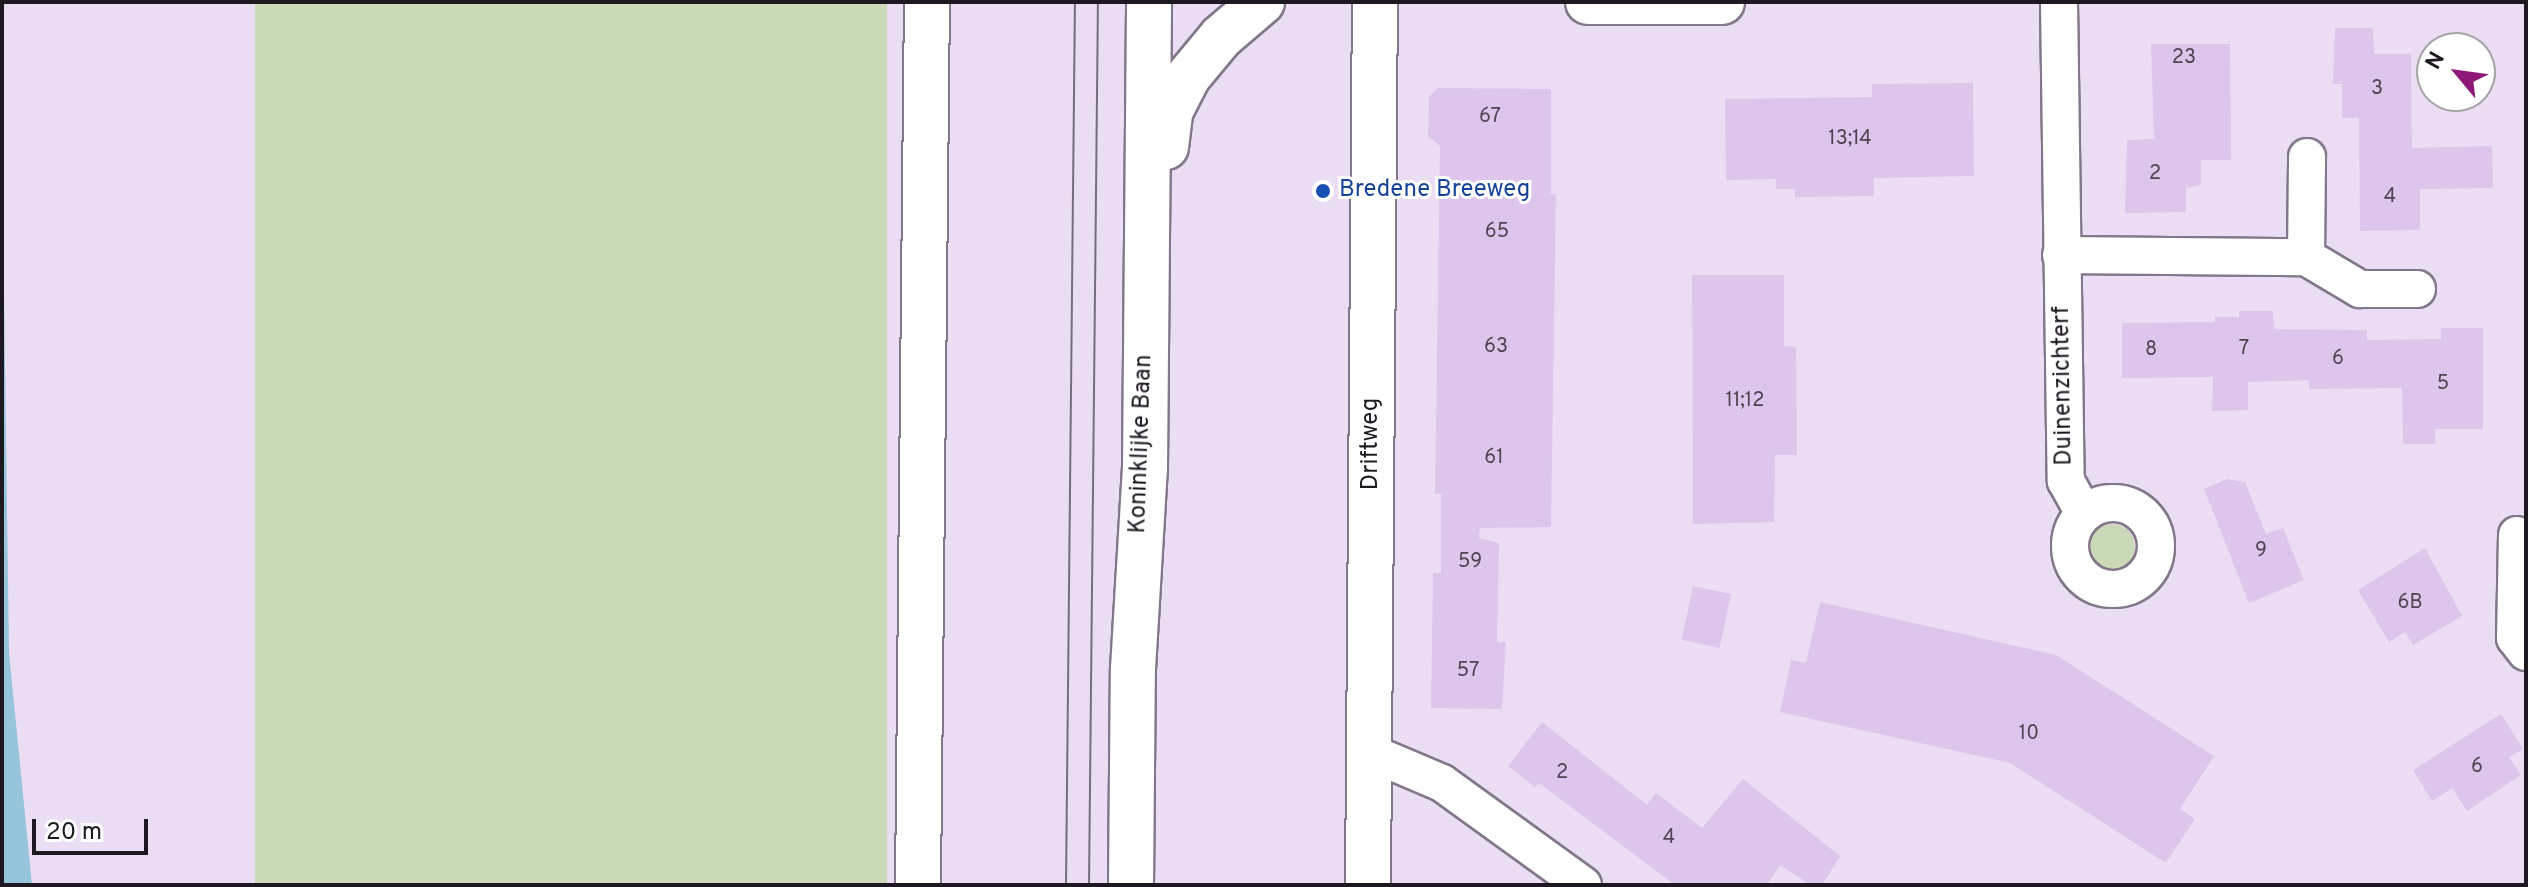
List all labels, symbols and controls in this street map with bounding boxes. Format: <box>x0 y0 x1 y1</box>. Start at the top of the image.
north arrow <box>2416 32 2496 112</box>
house number: 23 <box>2172 46 2196 70</box>
text: N <box>2421 48 2452 75</box>
house number: 3 <box>2371 77 2383 101</box>
house number: 67 <box>1479 105 1501 129</box>
house number: 13;14 <box>1828 127 1872 151</box>
house number: 2 <box>2149 162 2161 186</box>
place label: Bredene Breeweg <box>1339 177 1530 205</box>
marker: Bredene Breeweg <box>1314 182 1332 200</box>
house number: 4 <box>2384 185 2396 209</box>
house number: 65 <box>1485 220 1509 244</box>
street label: Duinenzichterf <box>2048 306 2080 466</box>
house number: 63 <box>1484 335 1508 359</box>
house number: 7 <box>2239 337 2249 361</box>
house number: 8 <box>2145 338 2157 362</box>
house number: 6 <box>2332 347 2344 371</box>
street label: Koninklijke Baan <box>1124 354 1160 534</box>
house number: 5 <box>2437 372 2449 396</box>
house number: 11;12 <box>1725 389 1765 413</box>
street label: Driftweg <box>1358 398 1386 490</box>
house number: 61 <box>1484 446 1504 470</box>
house number: 9 <box>2255 539 2267 563</box>
house number: 59 <box>1458 550 1482 574</box>
house number: 6B <box>2397 591 2423 615</box>
house number: 57 <box>1457 659 1479 683</box>
house number: 10 <box>2019 722 2039 746</box>
house number: 6 <box>2471 755 2483 779</box>
house number: 2 <box>1556 761 1568 785</box>
scale bar <box>36 803 152 853</box>
text: 20 m <box>46 818 102 848</box>
house number: 4 <box>1663 826 1675 850</box>

